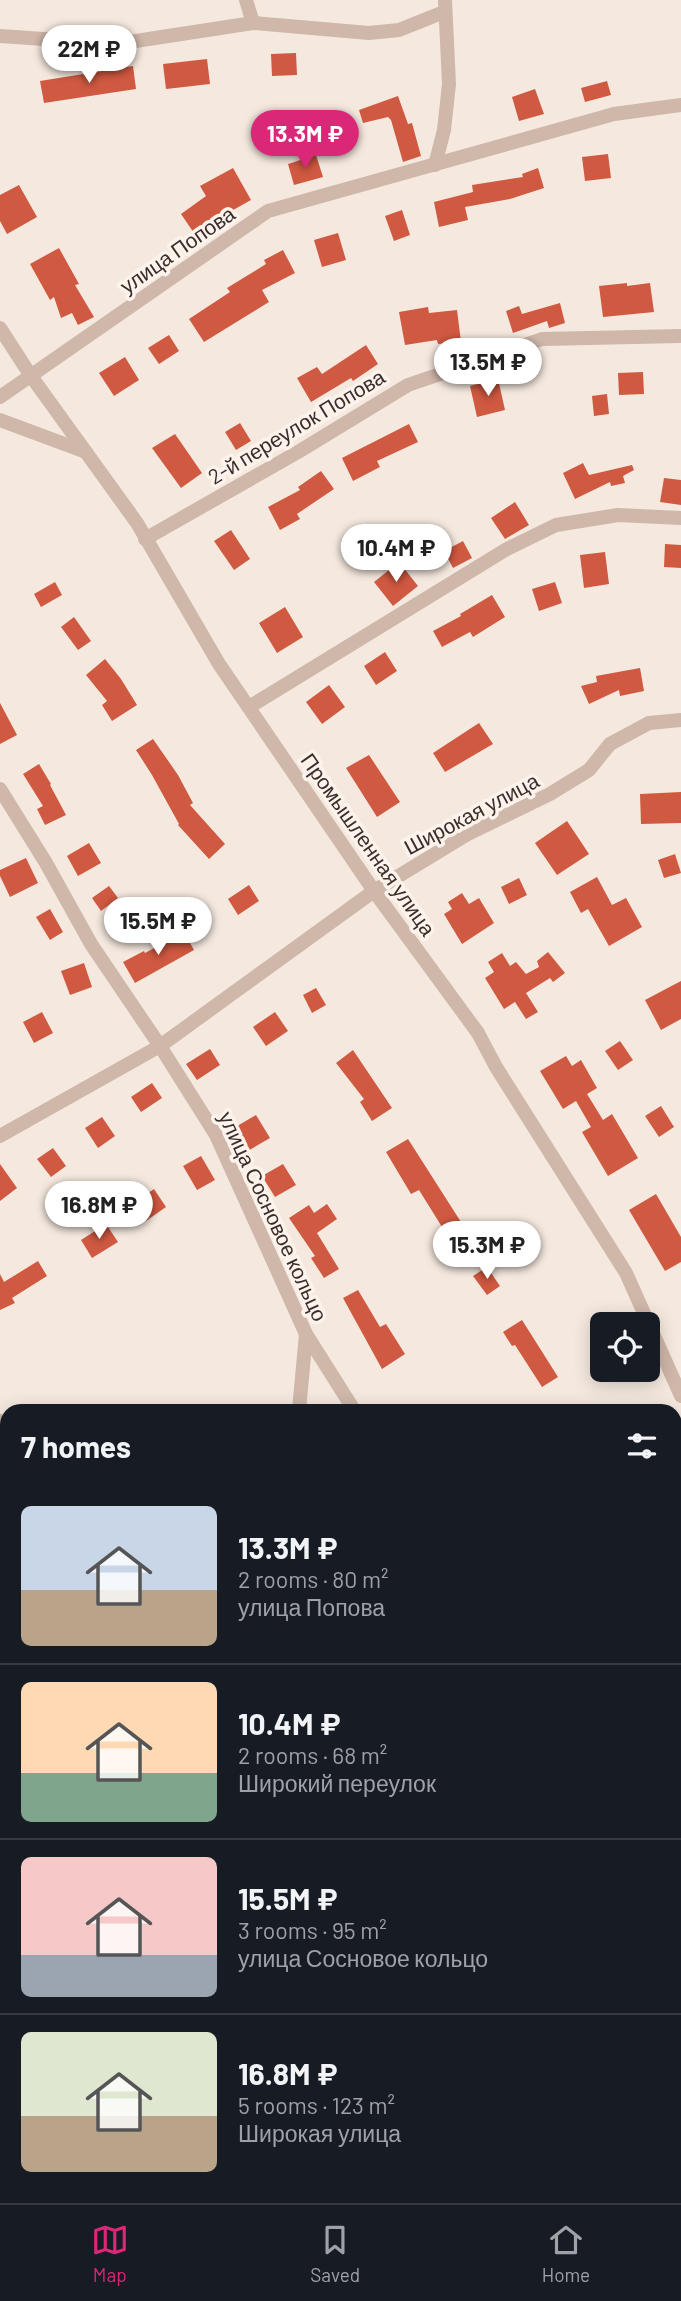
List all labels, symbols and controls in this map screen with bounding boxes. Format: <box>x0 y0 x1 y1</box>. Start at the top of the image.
pin: 22M ₽ <box>40 25 138 85</box>
text: 22M ₽ <box>58 34 120 62</box>
pin: 13.3M ₽ <box>240 110 370 170</box>
text: 13.3M ₽ <box>267 119 343 147</box>
street label: улица Попова <box>115 200 239 298</box>
pin: 13.5M ₽ <box>423 338 553 398</box>
text: 13.5M ₽ <box>450 347 526 375</box>
street label: 2-й переулок Попова <box>203 363 389 489</box>
pin: 10.4M ₽ <box>331 524 461 584</box>
text: 10.4M ₽ <box>357 533 435 561</box>
street label: Промышленная улица <box>297 748 442 940</box>
street label: Широкая улица <box>399 767 543 859</box>
pin: 15.5M ₽ <box>93 898 223 957</box>
text: 15.5M ₽ <box>120 906 196 934</box>
street label: улица Сосновое кольцо <box>214 1107 334 1325</box>
pin: 16.8M ₽ <box>34 1182 164 1241</box>
text: 16.8M ₽ <box>61 1190 137 1218</box>
pin: 15.3M ₽ <box>422 1222 552 1281</box>
text: 15.3M ₽ <box>449 1230 525 1258</box>
map controls <box>590 1312 660 1382</box>
button: locate <box>590 1312 660 1382</box>
icon: filters <box>623 1427 661 1465</box>
text: 7 homes <box>21 1428 131 1464</box>
text: 13.3M ₽ <box>238 1529 338 1565</box>
icon: home <box>77 1534 161 1618</box>
text: 2 rooms · 80 m² <box>238 1565 388 1593</box>
text: улица Попова <box>238 1593 385 1621</box>
text: 10.4M ₽ <box>238 1705 340 1741</box>
icon: home <box>77 1710 161 1794</box>
text: 2 rooms · 68 m² <box>238 1741 387 1769</box>
text: Широкий переулок <box>238 1769 436 1797</box>
text: 15.5M ₽ <box>238 1880 338 1916</box>
icon: home <box>77 1885 161 1969</box>
text: 3 rooms · 95 m² <box>238 1916 387 1944</box>
text: улица Сосновое кольцо <box>238 1944 488 1972</box>
text: 16.8M ₽ <box>238 2055 338 2091</box>
icon: home <box>77 2060 161 2144</box>
text: 5 rooms · 123 m² <box>238 2091 395 2119</box>
text: Широкая улица <box>238 2119 401 2147</box>
tab: Map <box>91 2221 129 2286</box>
tab: Saved <box>310 2221 360 2286</box>
tab: Home <box>542 2221 590 2286</box>

